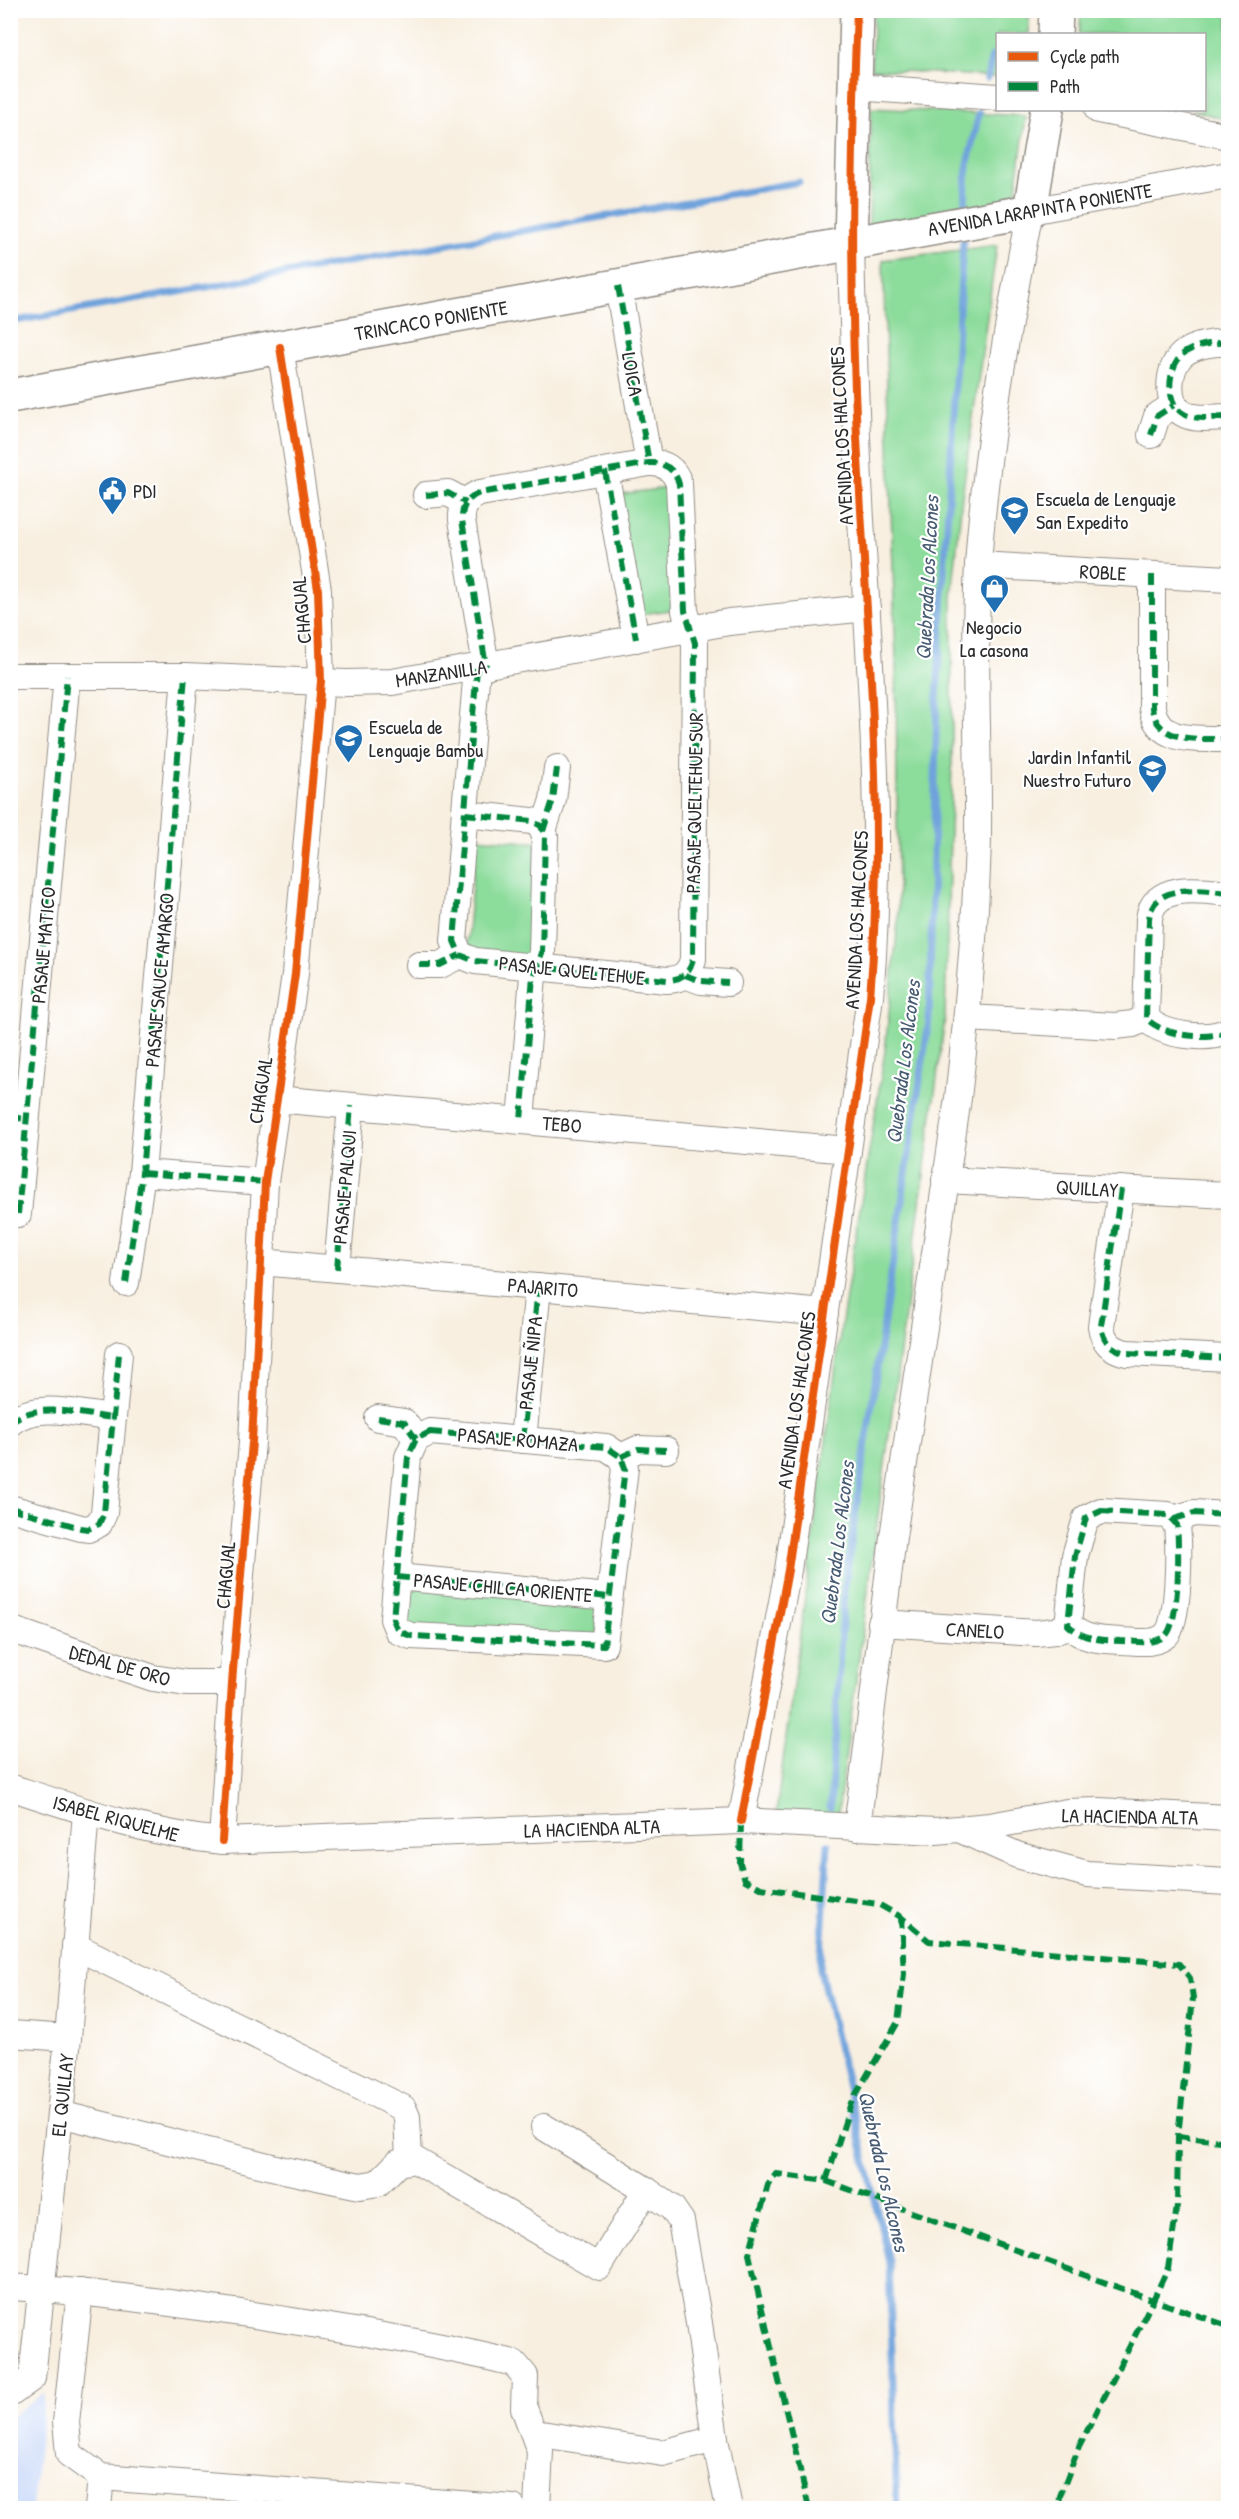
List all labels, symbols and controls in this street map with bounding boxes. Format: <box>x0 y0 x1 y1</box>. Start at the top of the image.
legend <box>996 33 1206 111</box>
text: Cycle path <box>1050 44 1120 69</box>
text: Path <box>1050 74 1080 99</box>
street label: AVENIDA LARAPINTA PONIENTE <box>926 176 1155 242</box>
street label: TRINCACO PONIENTE <box>352 293 510 347</box>
street label: AVENIDA LOS HALCONES <box>823 346 859 526</box>
street label: LOICA <box>616 350 650 398</box>
public building icon: PDI <box>96 474 128 516</box>
place label: PDI <box>133 477 157 504</box>
place label: Escuela de Lenguaje San Expedito <box>1036 485 1176 535</box>
water label: Quebrada Los Alcones <box>908 493 946 661</box>
school or university icon: Escuela de Lenguaje San Expedito <box>999 494 1031 536</box>
street label: ROBLE <box>1079 557 1127 587</box>
shop icon: Negocio La casona <box>978 572 1010 614</box>
street label: CHAGUAL <box>285 575 317 645</box>
place label: Negocio La casona <box>960 613 1028 663</box>
street label: MANZANILLA <box>393 652 489 694</box>
street label: PASAJE QUELTEHUE SUR <box>679 712 709 894</box>
place label: Escuela de Lenguaje Bambu <box>369 713 483 763</box>
school or university icon: Escuela de Lenguaje Bambu <box>332 722 364 764</box>
place label: Jardin Infantil Nuestro Futuro <box>1023 743 1132 793</box>
school or university icon: Jardin Infantil Nuestro Futuro <box>1136 752 1168 794</box>
street label: AVENIDA LOS HALCONES <box>838 830 874 1010</box>
street label: PASAJE MATICO <box>24 886 62 1004</box>
street label: PASAJE SAUCE AMARGO <box>138 892 180 1068</box>
street label: PASAJE QUELTEHUE <box>498 949 647 991</box>
water label: Quebrada Los Alcones <box>879 977 928 1145</box>
street label: CHAGUAL <box>241 1054 279 1126</box>
street label: TEBO <box>541 1109 583 1139</box>
street label: PASAJE PALQUI <box>326 1129 362 1245</box>
street label: QUILLAY <box>1055 1173 1119 1203</box>
street label: PAJARITO <box>507 1270 579 1304</box>
street label: AVENIDA LOS HALCONES <box>770 1310 822 1490</box>
street label: PASAJE ÑIPA <box>512 1315 548 1411</box>
street label: PASAJE ROMAZA <box>457 1420 580 1458</box>
water label: Quebrada Los Alcones <box>813 1458 862 1626</box>
street label: CHAGUAL <box>209 1540 241 1610</box>
street label: PASAJE CHILCA ORIENTE <box>412 1566 594 1608</box>
street label: CANELO <box>945 1615 1005 1645</box>
street label: DEDAL DE ORO <box>66 1638 174 1692</box>
street label: ISABEL RIQUELME <box>50 1788 182 1848</box>
street label: LA HACIENDA ALTA <box>1062 1801 1199 1831</box>
street label: LA HACIENDA ALTA <box>523 1812 661 1844</box>
street label: EL QUILLAY <box>44 2052 80 2138</box>
water label: Quebrada Los Alcones <box>851 2088 917 2256</box>

